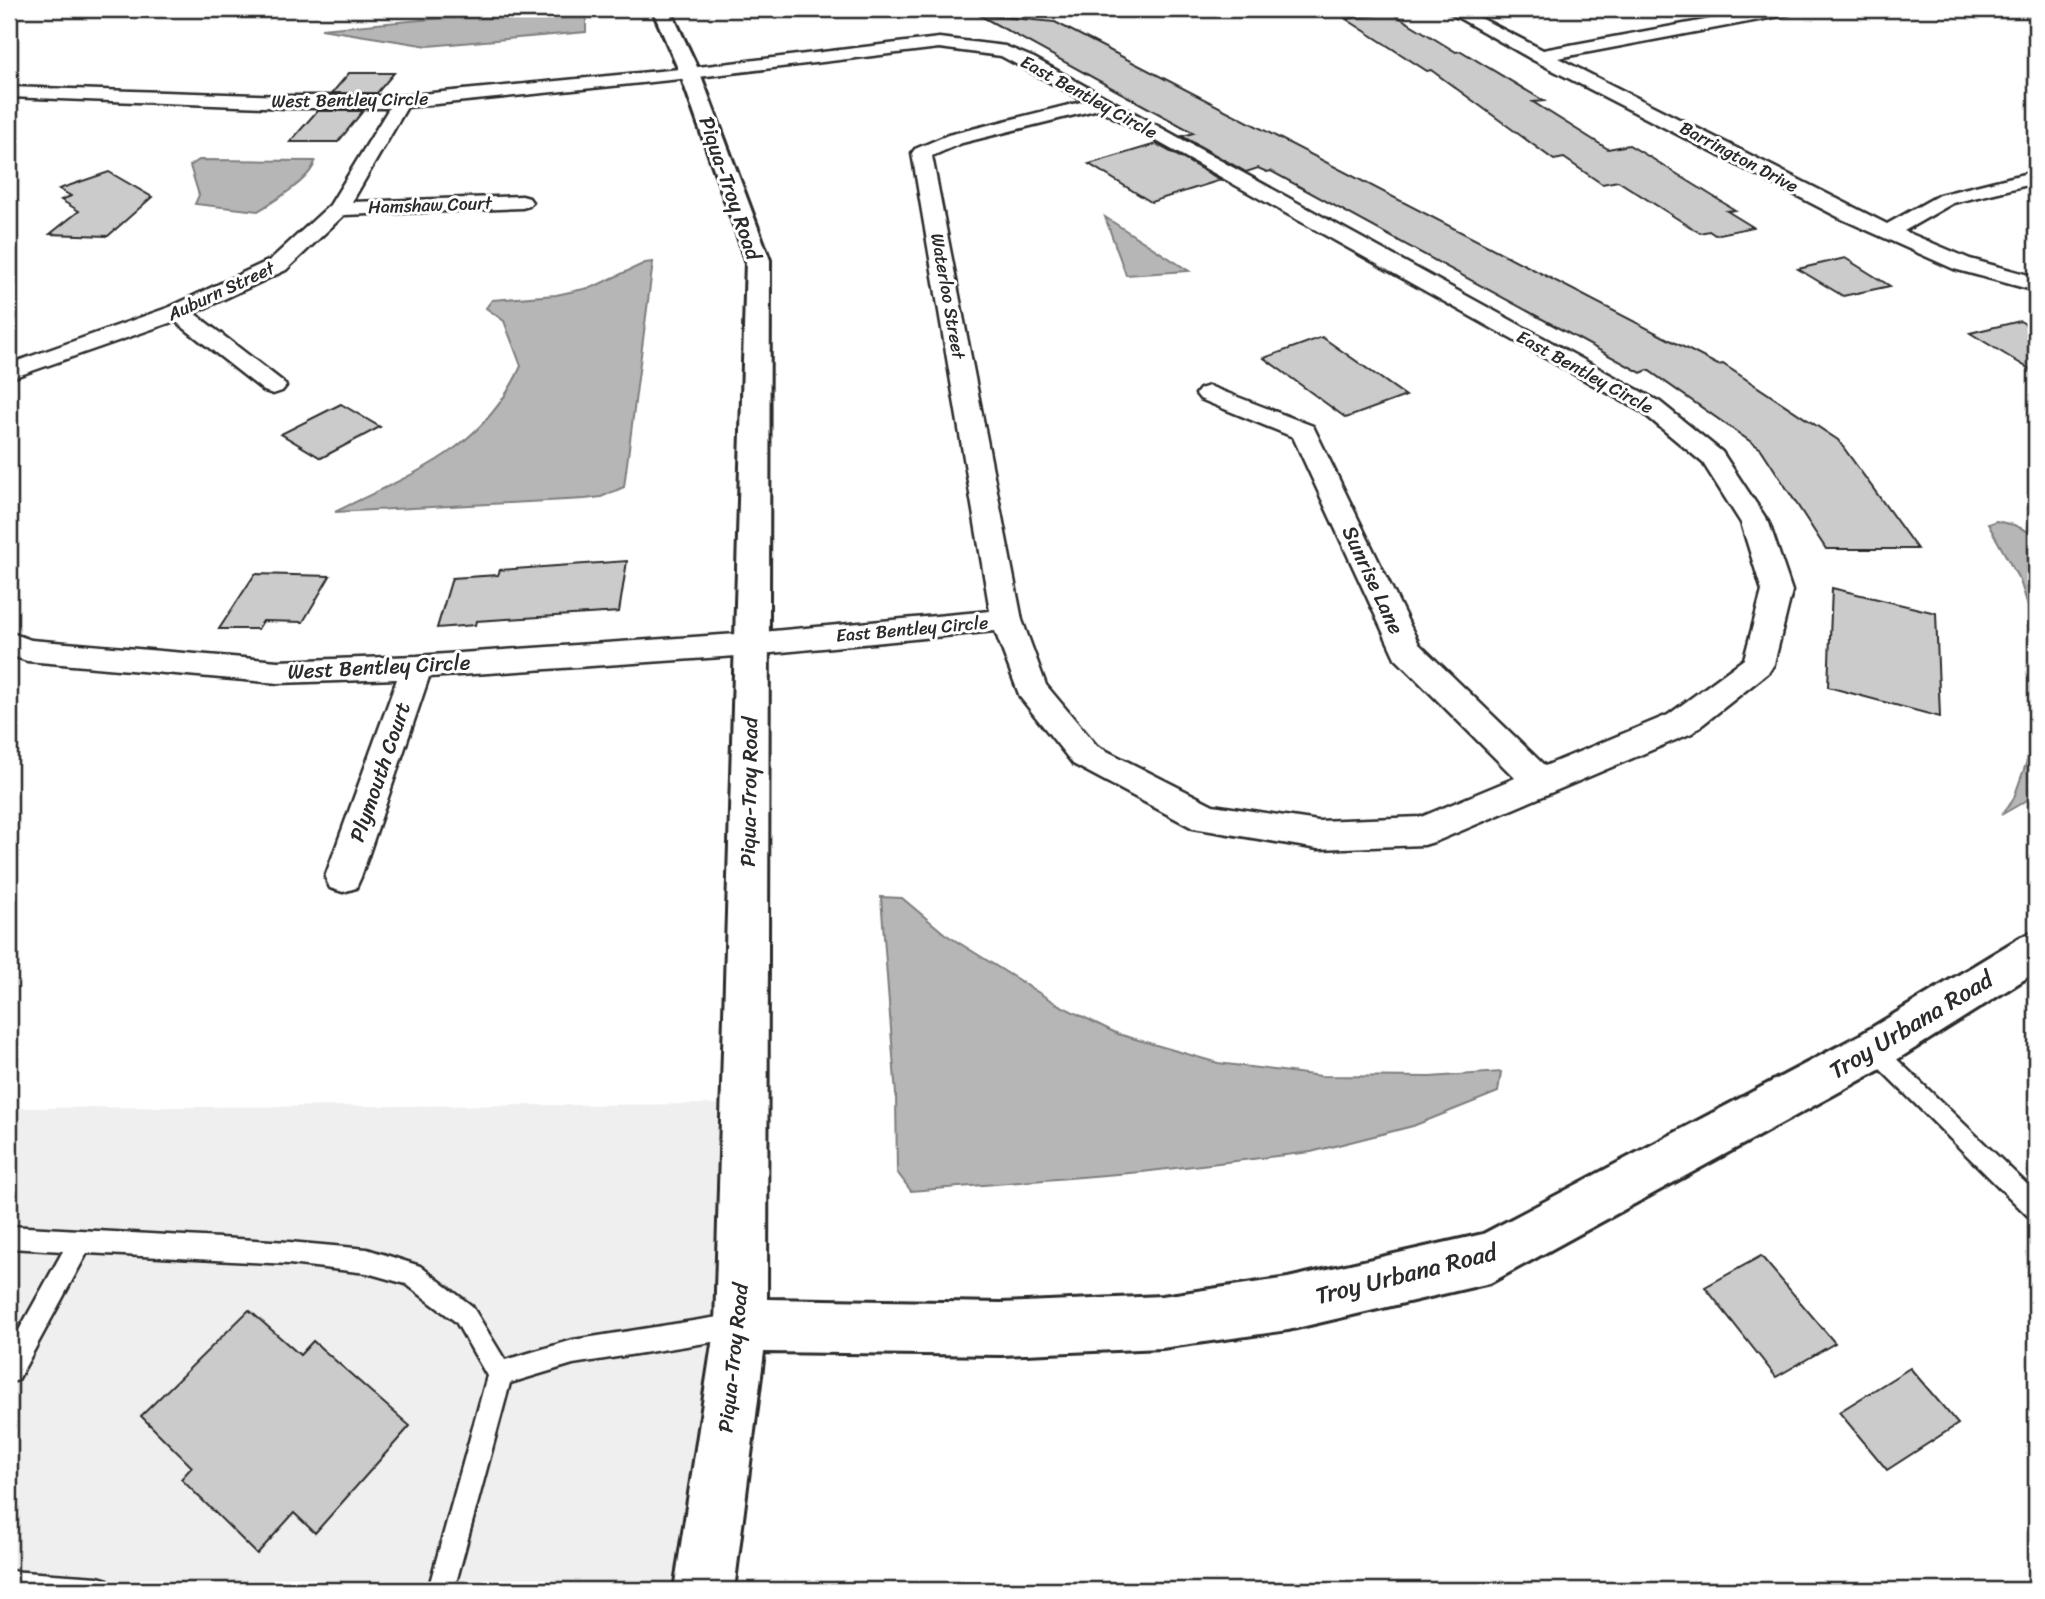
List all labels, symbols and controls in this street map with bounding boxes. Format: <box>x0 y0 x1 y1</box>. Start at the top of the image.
street label: East Bentley Circle <box>1014 46 1164 148</box>
street label: West Bentley Circle <box>271 83 429 117</box>
street label: Piqua-Troy Road <box>688 111 773 267</box>
street label: Barrington Drive <box>1674 112 1804 202</box>
street label: Hamshaw Court <box>368 187 493 223</box>
street label: Waterloo Street <box>921 231 975 362</box>
street label: Auburn Street <box>161 252 281 330</box>
street label: East Bentley Circle <box>1510 321 1660 423</box>
street label: Sunrise Lane <box>1331 519 1415 641</box>
street label: East Bentley Circle <box>835 606 989 652</box>
street label: West Bentley Circle <box>287 643 472 691</box>
street label: Plymouth Court <box>338 697 422 847</box>
street label: Piqua-Troy Road <box>729 715 769 867</box>
street label: Troy Urbana Road <box>1821 959 2002 1091</box>
street label: Troy Urbana Road <box>1311 1231 1502 1317</box>
street label: Piqua-Troy Road <box>706 1280 760 1435</box>

